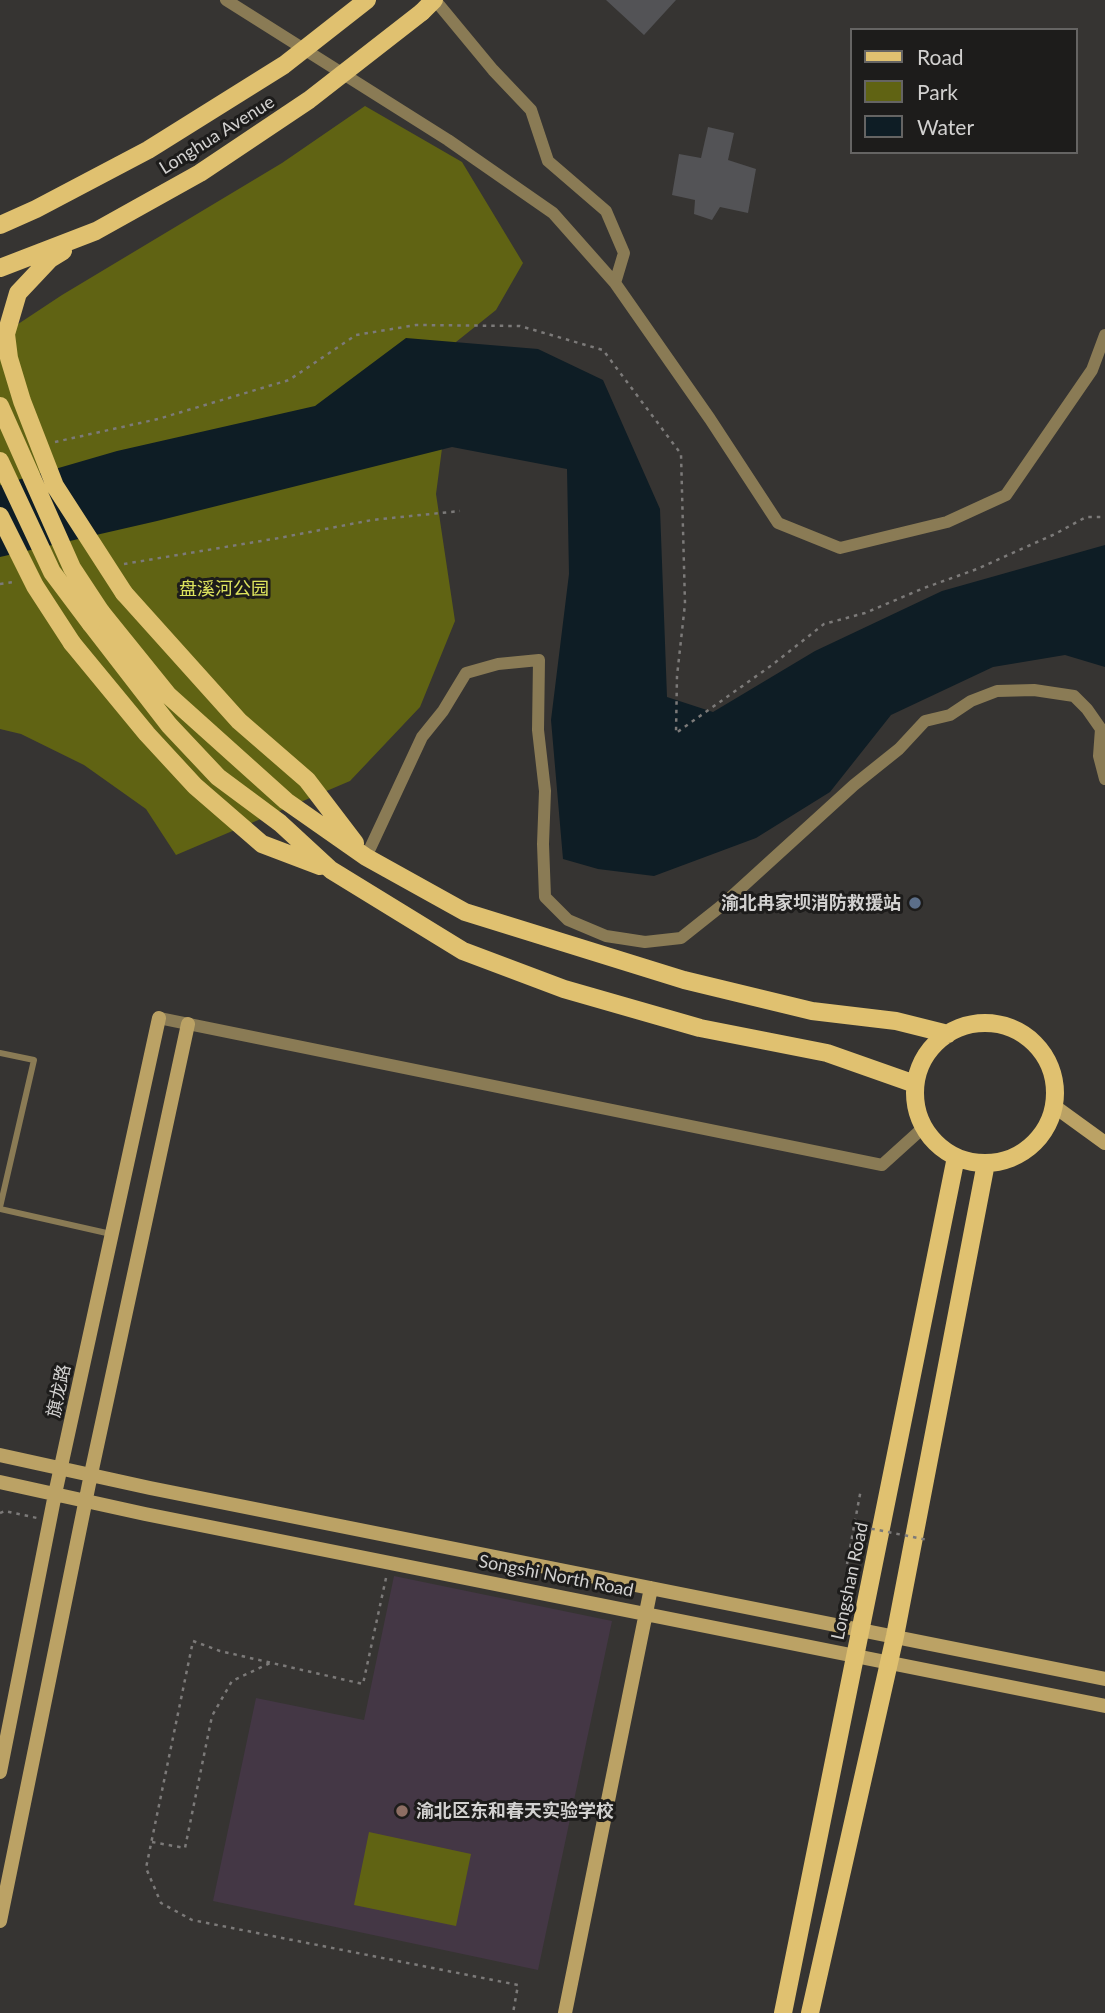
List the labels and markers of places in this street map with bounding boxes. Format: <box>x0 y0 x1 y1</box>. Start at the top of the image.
place label: 渝北冉家坝消防救援站 <box>721 892 901 914</box>
marker: 渝北冉家坝消防救援站 <box>907 895 923 911</box>
place label: 渝北区东和春天实验学校 <box>416 1800 614 1822</box>
marker: 渝北区东和春天实验学校 <box>394 1803 410 1819</box>

